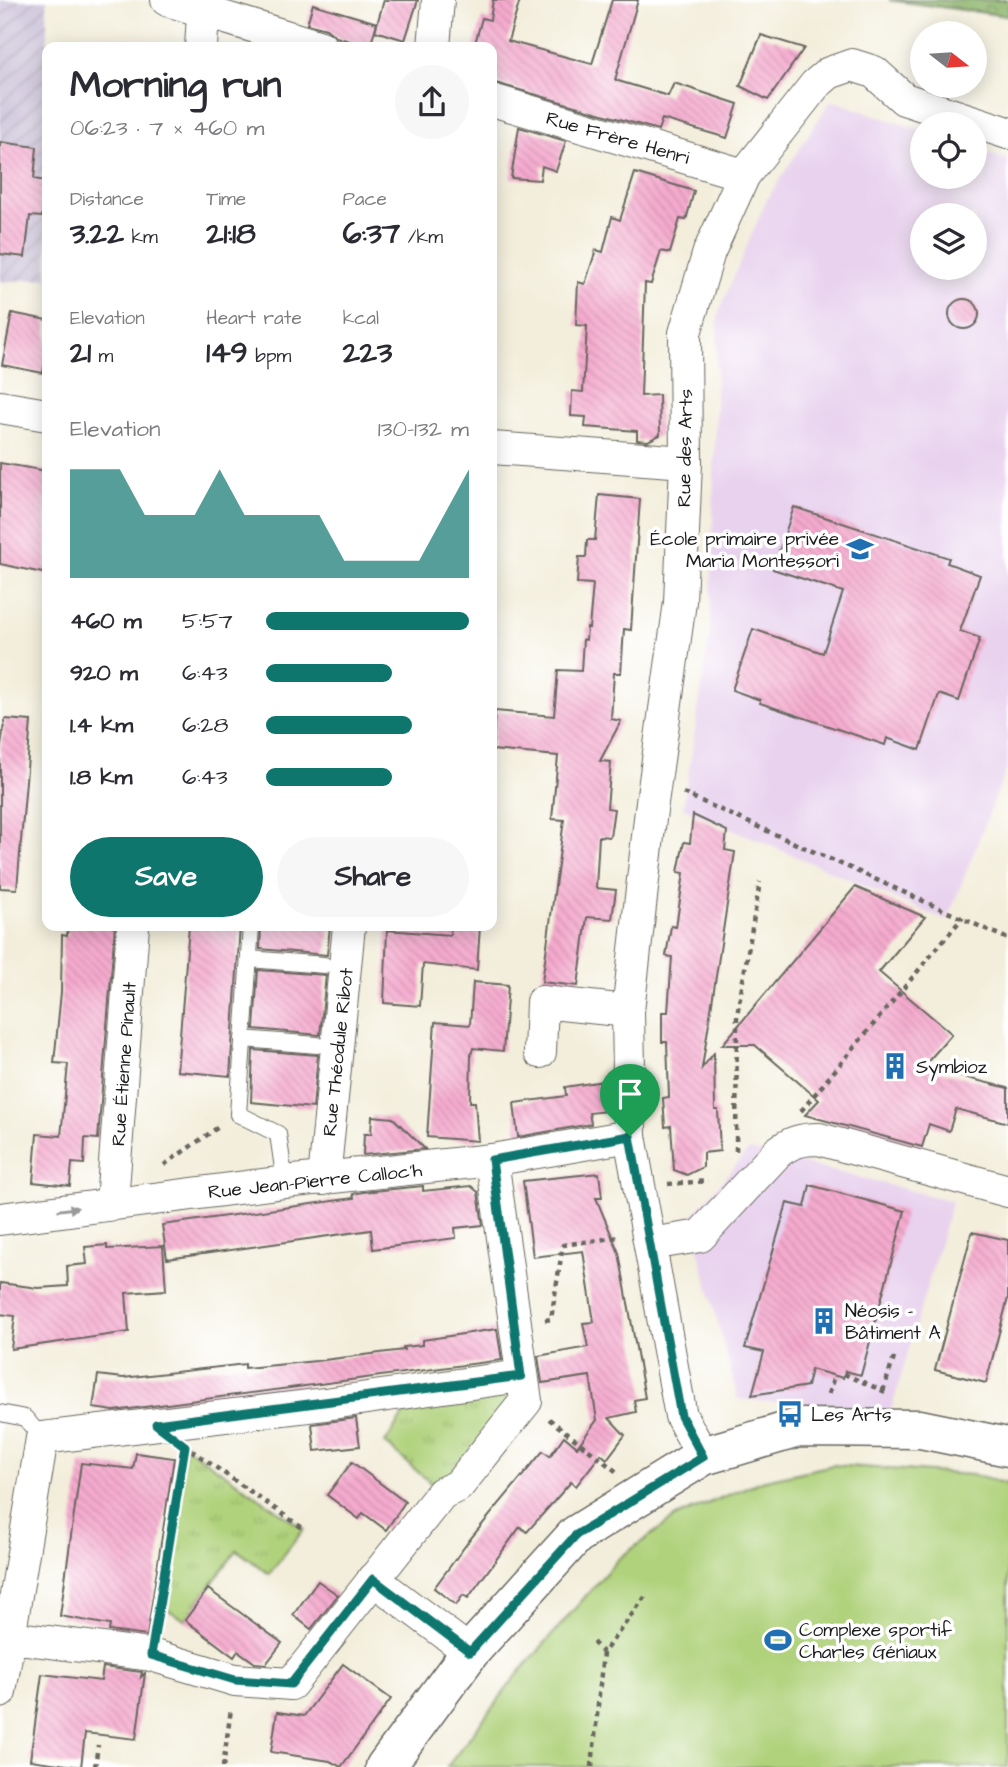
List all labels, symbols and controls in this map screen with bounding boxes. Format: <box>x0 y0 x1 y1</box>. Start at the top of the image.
north arrow <box>910 21 987 98</box>
map controls <box>910 21 987 280</box>
text: Morning run <box>70 60 282 112</box>
button: share <box>395 65 469 139</box>
street label: Rue Frère Henri <box>543 105 693 172</box>
text: 06:23 · 7 × 460 m <box>70 112 264 144</box>
button: locate <box>910 112 987 189</box>
text: Distance <box>70 186 144 213</box>
text: Time <box>206 186 246 213</box>
text: Pace <box>343 186 387 213</box>
button: layers <box>910 203 987 280</box>
text: 3.22 <box>70 213 124 255</box>
text: 21:18 <box>206 213 256 255</box>
text: 6:37 <box>343 213 400 255</box>
text: km <box>124 224 158 251</box>
text: /km <box>400 224 443 251</box>
text: Elevation <box>70 305 145 332</box>
text: Heart rate <box>206 305 302 332</box>
text: kcal <box>343 305 379 332</box>
text: 21 <box>70 332 91 374</box>
text: 149 <box>206 332 248 374</box>
text: 223 <box>343 332 392 374</box>
text: m <box>91 343 113 370</box>
text: bpm <box>248 343 291 370</box>
street label: Rue des Arts <box>671 389 700 507</box>
text: Elevation <box>70 413 161 445</box>
text: 130–132 m <box>378 413 469 445</box>
place label: École primaire privée Maria Montessori <box>650 526 839 575</box>
school or university icon: École primaire privée Maria Montessori <box>845 534 875 564</box>
text: 460 m <box>70 605 142 637</box>
text: 5:57 <box>182 605 233 637</box>
text: 920 m <box>70 657 138 689</box>
text: 6:43 <box>182 657 228 689</box>
text: 1.4 km <box>70 709 133 741</box>
text: 6:28 <box>182 709 228 741</box>
text: 1.8 km <box>70 761 132 793</box>
text: 6:43 <box>182 761 228 793</box>
button: Save <box>70 837 263 917</box>
button: Share <box>277 837 469 917</box>
street label: Rue Théodule Ribot <box>316 966 361 1138</box>
street label: Rue Étienne Pinault <box>105 981 144 1147</box>
building icon: Symbioz <box>880 1051 910 1081</box>
place label: Symbioz <box>916 1054 988 1082</box>
pin <box>600 1064 660 1136</box>
icon: arrive <box>611 1075 649 1113</box>
street label: Rue Jean-Pierre Calloc'h <box>207 1157 424 1206</box>
one-way arrow <box>57 1203 79 1214</box>
place label: Néosis - Bâtiment A <box>845 1298 941 1347</box>
building icon: Néosis - Bâtiment A <box>809 1306 839 1336</box>
bus stop icon: Les Arts <box>775 1399 805 1429</box>
place label: Les Arts <box>811 1402 891 1429</box>
place label: Complexe sportif Charles Géniaux <box>799 1617 952 1666</box>
sports icon: Complexe sportif Charles Géniaux <box>763 1625 793 1655</box>

